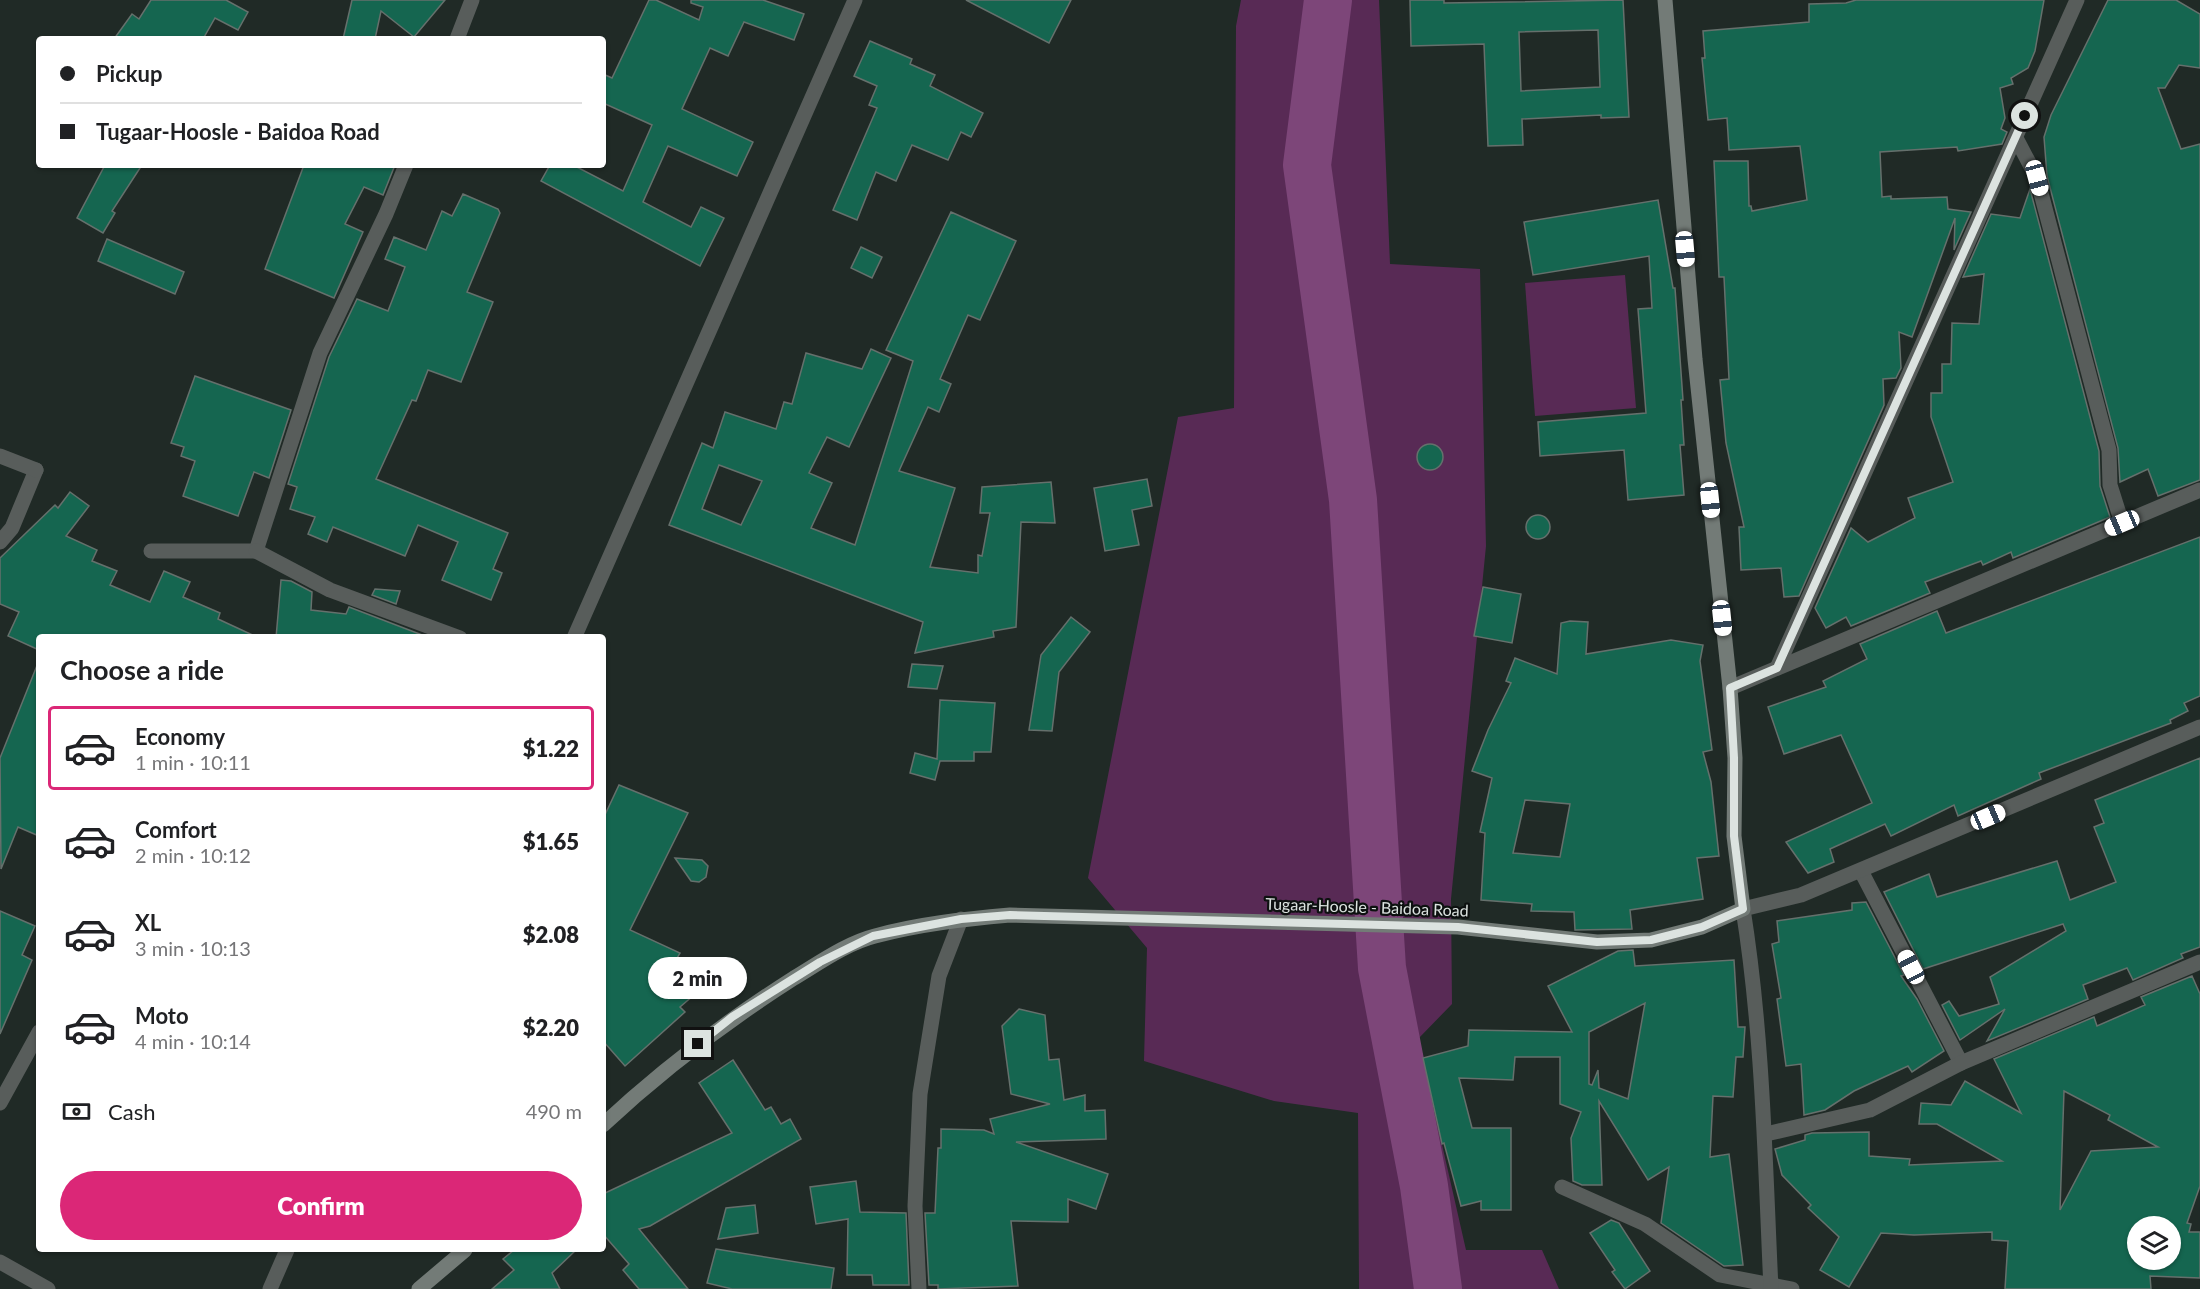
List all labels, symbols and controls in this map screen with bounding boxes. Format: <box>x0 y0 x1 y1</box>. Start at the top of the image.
text: Pickup <box>96 60 162 87</box>
route start <box>2011 102 2038 129</box>
text: Tugaar-Hoosle - Baidoa Road <box>96 118 380 145</box>
car <box>2024 158 2050 198</box>
car <box>1674 230 1696 268</box>
car <box>1699 481 1721 519</box>
car <box>2102 508 2142 538</box>
car <box>1711 599 1733 637</box>
text: Choose a ride <box>60 653 224 686</box>
icon: car <box>63 721 117 775</box>
text: Economy <box>135 723 225 750</box>
text: $1.22 <box>523 735 579 762</box>
text: 1 min · 10:11 <box>135 750 251 774</box>
car <box>1968 802 2008 832</box>
icon: car <box>63 814 117 868</box>
text: Comfort <box>135 816 217 843</box>
text: $1.65 <box>523 828 579 855</box>
text: 2 min · 10:12 <box>135 843 251 867</box>
street label: Tugaar-Hoosle - Baidoa Road <box>1265 893 1469 920</box>
icon: car <box>63 907 117 961</box>
text: XL <box>135 909 161 936</box>
text: $2.08 <box>523 921 579 948</box>
text: 3 min · 10:13 <box>135 936 251 960</box>
car <box>1895 947 1927 987</box>
callout: 2 min <box>648 957 748 999</box>
text: 2 min <box>673 966 722 990</box>
icon: car <box>63 1000 117 1054</box>
text: Moto <box>135 1002 189 1029</box>
text: $2.20 <box>523 1014 579 1041</box>
text: 4 min · 10:14 <box>135 1029 251 1053</box>
route end <box>684 1030 711 1057</box>
icon: cash <box>60 1095 93 1128</box>
text: Cash <box>108 1098 155 1125</box>
text: 490 m <box>526 1099 582 1123</box>
button: Confirm <box>60 1171 582 1240</box>
map controls <box>2127 1216 2181 1270</box>
button: layers <box>2127 1216 2181 1270</box>

